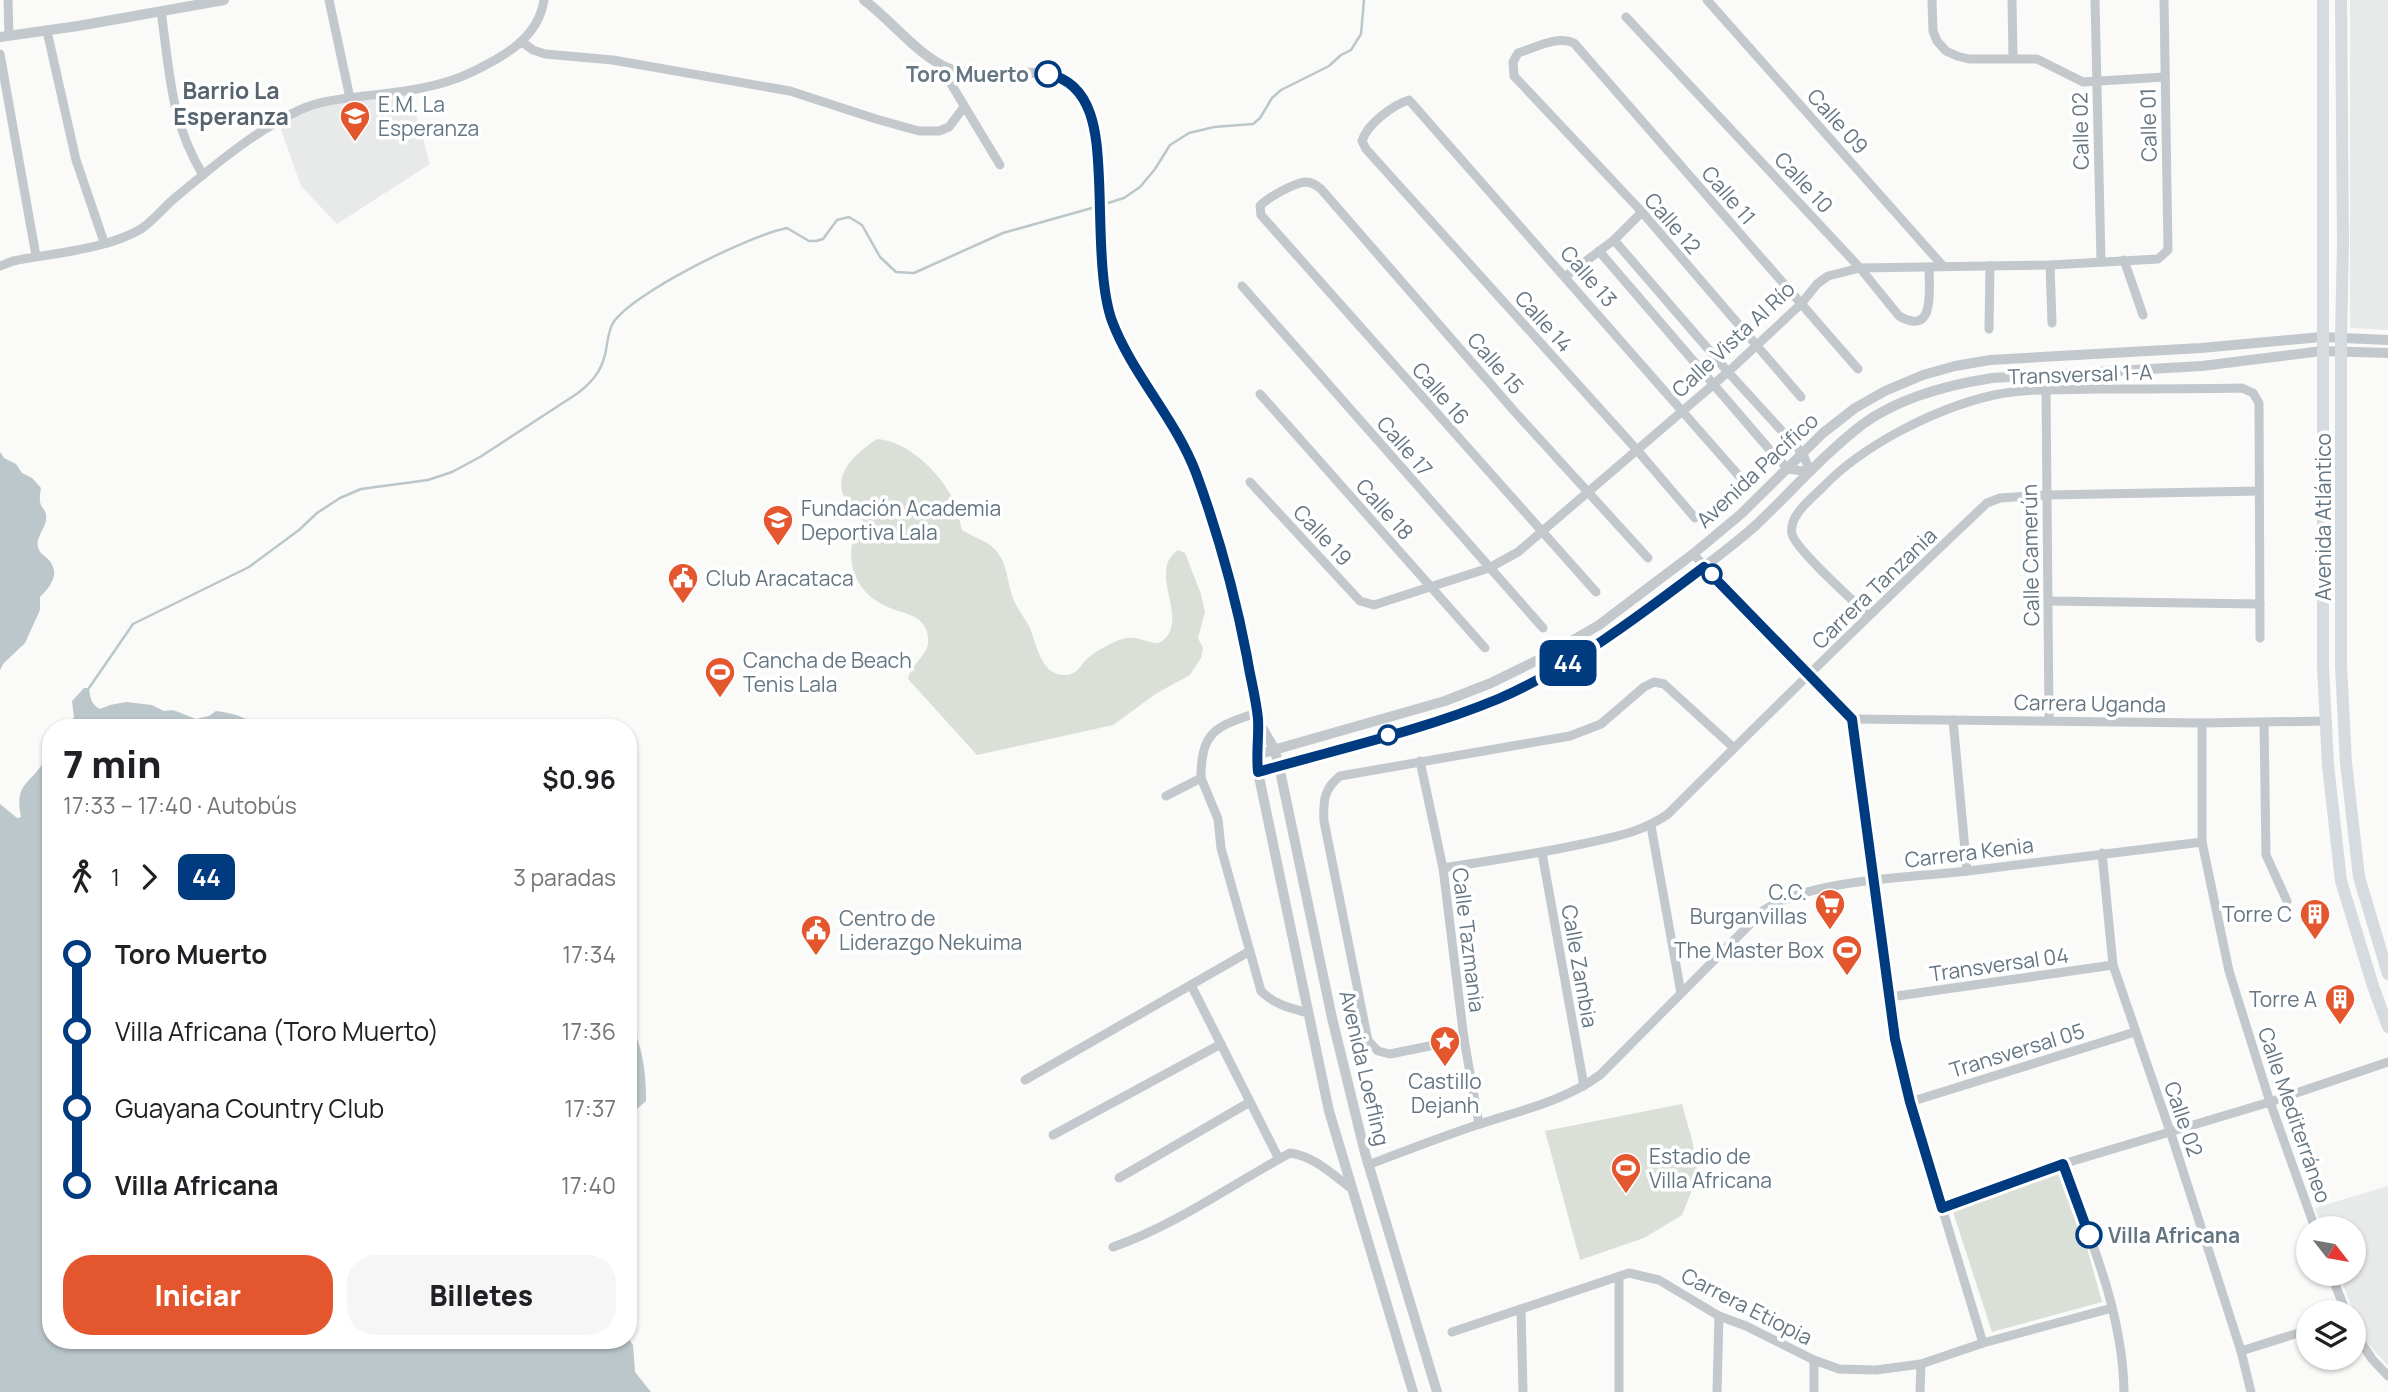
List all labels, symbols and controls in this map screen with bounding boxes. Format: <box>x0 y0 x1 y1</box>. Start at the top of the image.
place label: Toro Muerto <box>906 60 1029 88</box>
marker: Toro Muerto <box>1035 61 1061 87</box>
district label: Barrio La Esperanza <box>173 74 289 132</box>
street label: Calle 09 <box>1801 82 1875 160</box>
street label: Calle 01 <box>2133 88 2163 162</box>
place label: E.M. La Esperanza <box>378 90 479 142</box>
street label: Calle 02 <box>2065 92 2095 170</box>
school or university icon: E.M. La Esperanza <box>338 99 372 143</box>
street label: Calle 10 <box>1769 145 1839 219</box>
street label: Calle 11 <box>1696 160 1762 230</box>
street label: Calle 12 <box>1638 186 1708 260</box>
street label: Calle 13 <box>1555 239 1623 313</box>
street label: Calle Vista Al Río <box>1666 275 1800 403</box>
street label: Calle 14 <box>1509 284 1579 358</box>
street label: Calle 15 <box>1461 326 1531 400</box>
street label: Calle 16 <box>1406 356 1476 430</box>
street label: Transversal 1-A <box>2007 357 2153 391</box>
street label: Avenida Pacífico <box>1690 406 1824 534</box>
street label: Calle 17 <box>1371 410 1439 482</box>
street label: Avenida Atlántico <box>2309 433 2337 601</box>
street label: Calle 18 <box>1350 472 1420 546</box>
street label: Calle Camerún <box>2015 484 2045 626</box>
place label: Fundación Academia Deportiva Lala <box>801 494 1001 546</box>
street label: Calle 19 <box>1287 498 1359 572</box>
school or university icon: Fundación Academia Deportiva Lala <box>761 503 795 547</box>
street label: Carrera Tanzania <box>1806 521 1942 655</box>
public building icon: Club Aracataca <box>666 561 700 605</box>
place label: Club Aracataca <box>706 564 854 592</box>
unlabelled marker <box>1702 564 1722 584</box>
line badge: 44 <box>1536 640 1600 686</box>
place label: Cancha de Beach Tenis Lala <box>743 646 912 698</box>
text: 44 <box>1554 646 1582 679</box>
sports icon: Cancha de Beach Tenis Lala <box>703 655 737 699</box>
street label: Carrera Uganda <box>2014 688 2166 718</box>
unlabelled marker <box>1378 725 1398 745</box>
text: 7 min <box>63 737 162 789</box>
text: $0.96 <box>542 761 616 797</box>
text: 17:33 – 17:40 · Autobús <box>63 789 297 821</box>
street label: Carrera Kenia <box>1903 830 2035 874</box>
icon: walk <box>63 858 101 896</box>
icon: forward <box>130 858 168 896</box>
text: 44 <box>192 860 221 893</box>
text: 1 <box>111 861 120 893</box>
text: 3 paradas <box>513 861 616 893</box>
street label: Calle Tazmania <box>1446 866 1492 1014</box>
place label: C.C. Burganvillas <box>1690 878 1807 930</box>
supermarket icon: C.C. Burganvillas <box>1813 887 1847 931</box>
building icon: Torre C <box>2298 897 2332 941</box>
place label: Torre C <box>2222 900 2292 928</box>
street label: Calle Zambia <box>1555 902 1605 1030</box>
place label: Centro de Liderazgo Nekuima <box>839 904 1022 956</box>
public building icon: Centro de Liderazgo Nekuima <box>799 913 833 957</box>
sports icon: The Master Box <box>1830 933 1864 977</box>
text: Toro Muerto <box>115 936 267 972</box>
place label: The Master Box <box>1674 936 1824 964</box>
text: 17:34 <box>562 938 616 970</box>
street label: Transversal 04 <box>1928 940 2070 988</box>
building icon: Torre A <box>2323 982 2357 1026</box>
place label: Torre A <box>2249 985 2317 1013</box>
street label: Avenida Loefling <box>1334 988 1396 1148</box>
text: Villa Africana (Toro Muerto) <box>115 1013 439 1049</box>
text: 17:36 <box>562 1015 616 1047</box>
street label: Transversal 05 <box>1946 1016 2088 1084</box>
street label: Calle Mediterráneo <box>2252 1023 2338 1207</box>
place icon: Castillo Dejanh <box>1428 1024 1462 1068</box>
place label: Castillo Dejanh <box>1408 1067 1482 1119</box>
street label: Calle 02 <box>2158 1078 2210 1160</box>
text: Guayana Country Club <box>115 1090 384 1126</box>
text: 17:37 <box>564 1092 616 1124</box>
place label: Estadio de Villa Africana <box>1649 1142 1772 1194</box>
sports icon: Estadio de Villa Africana <box>1609 1151 1643 1195</box>
text: Villa Africana <box>115 1167 278 1203</box>
text: 17:40 <box>561 1169 616 1201</box>
north arrow <box>2296 1216 2366 1286</box>
map controls <box>2296 1216 2366 1370</box>
place label: Villa Africana <box>2108 1221 2240 1249</box>
marker: Villa Africana <box>2076 1222 2102 1248</box>
button: Iniciar <box>63 1255 333 1335</box>
button: Billetes <box>347 1255 616 1335</box>
street label: Carrera Etiopia <box>1677 1261 1817 1351</box>
button: layers <box>2296 1300 2366 1370</box>

